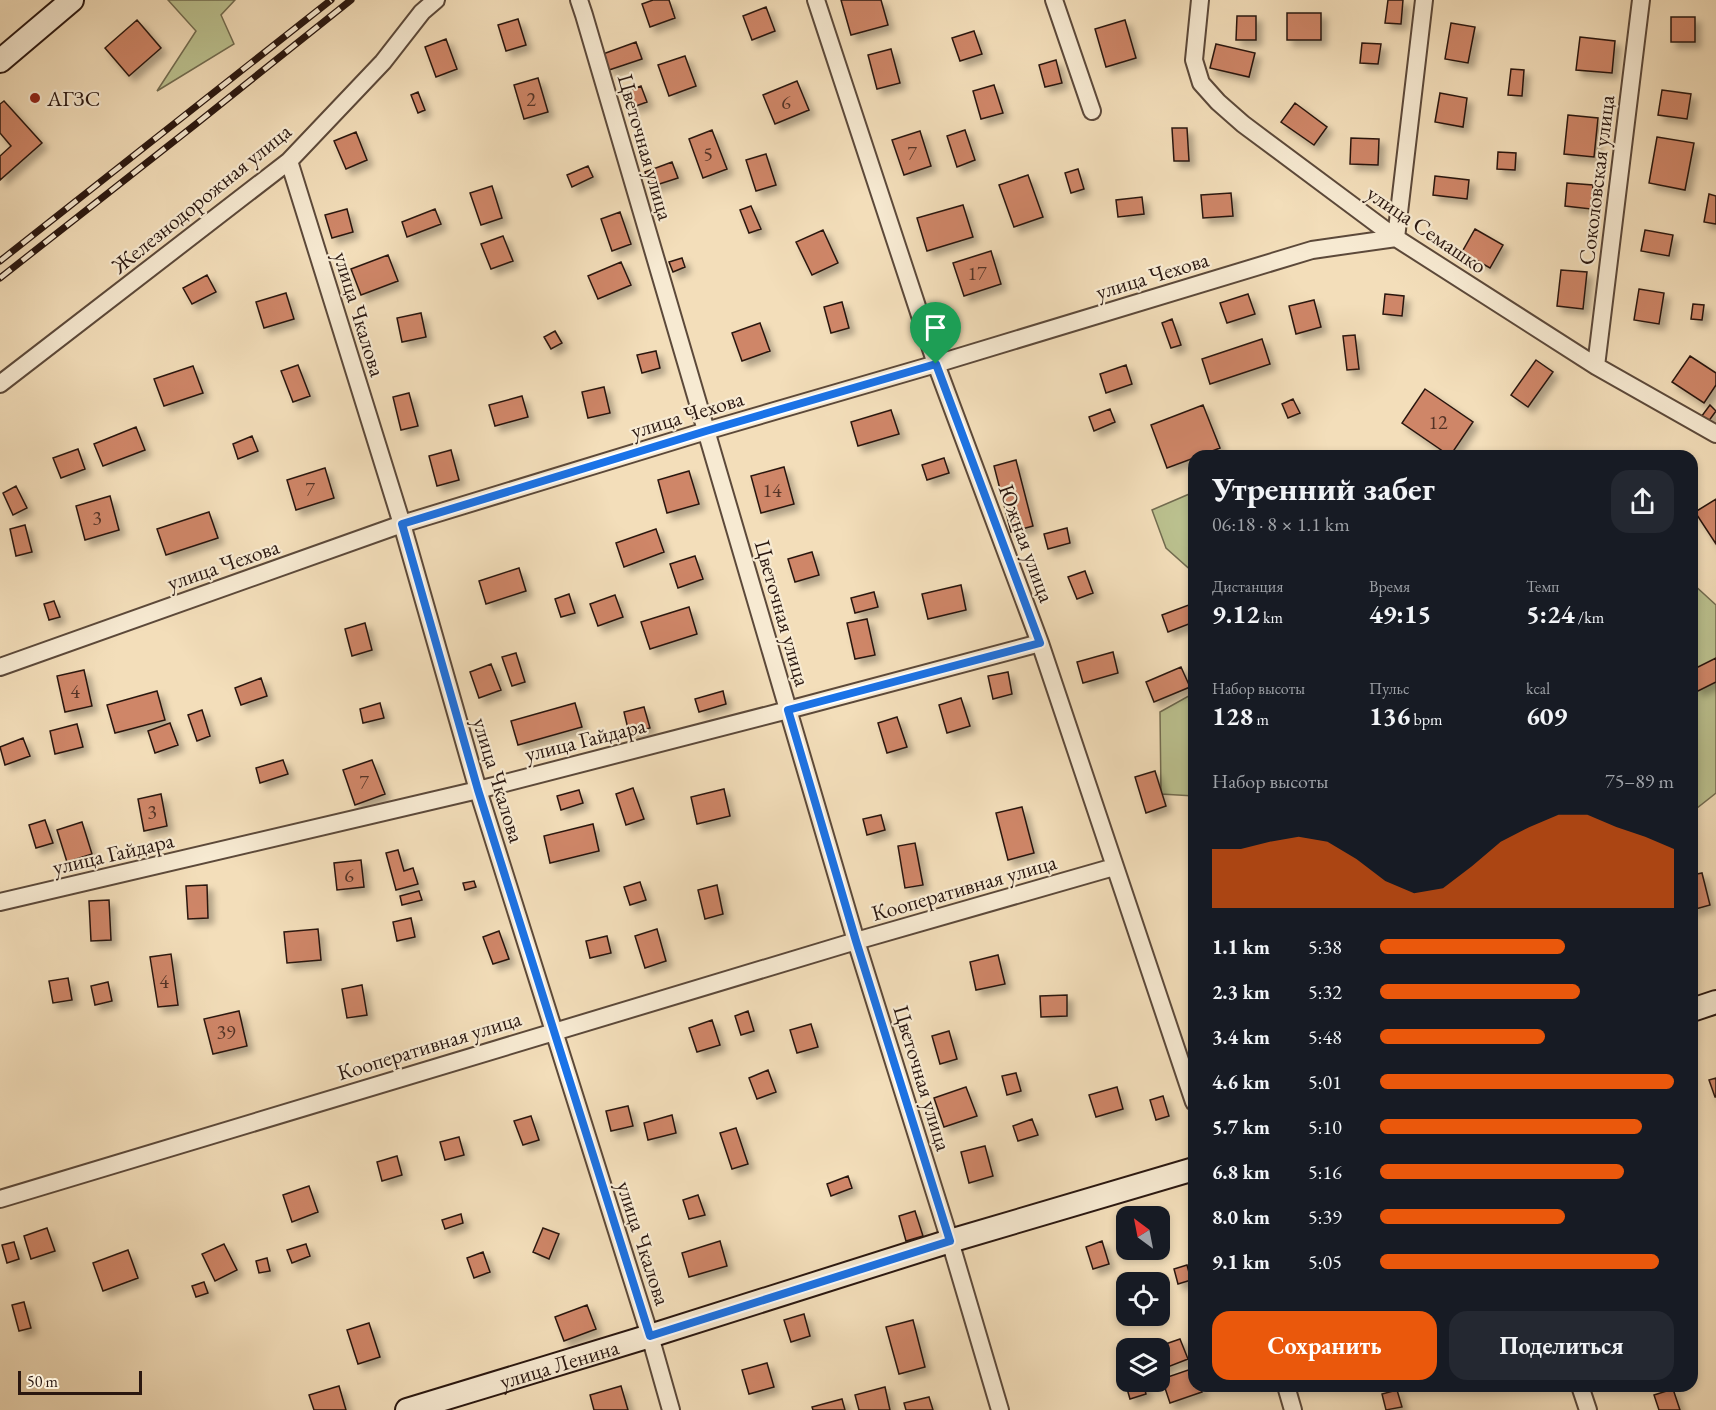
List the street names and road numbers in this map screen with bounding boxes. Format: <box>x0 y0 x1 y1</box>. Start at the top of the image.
street label: Цветочная улица <box>611 71 680 224</box>
street label: Соколовская улица <box>1572 93 1621 267</box>
street label: Железнодорожная улица <box>105 117 297 280</box>
street label: улица Семашко <box>1361 179 1492 280</box>
street label: улица Чехова <box>1092 244 1212 306</box>
street label: улица Чкалова <box>327 248 392 380</box>
street label: улица Чехова <box>627 383 747 445</box>
street label: Южная улица <box>992 480 1061 607</box>
street label: улица Чехова <box>163 532 283 597</box>
street label: Цветочная улица <box>748 537 817 690</box>
street label: улица Гайдара <box>522 710 649 769</box>
street label: улица Чкалова <box>466 714 531 846</box>
street label: улица Гайдара <box>50 825 177 882</box>
street label: Кооперативная улица <box>868 847 1060 928</box>
street label: Цветочная улица <box>887 1002 958 1155</box>
street label: Кооперативная улица <box>334 1004 525 1087</box>
street label: улица Чкалова <box>610 1177 677 1309</box>
street label: улица Ленина <box>496 1332 623 1396</box>

